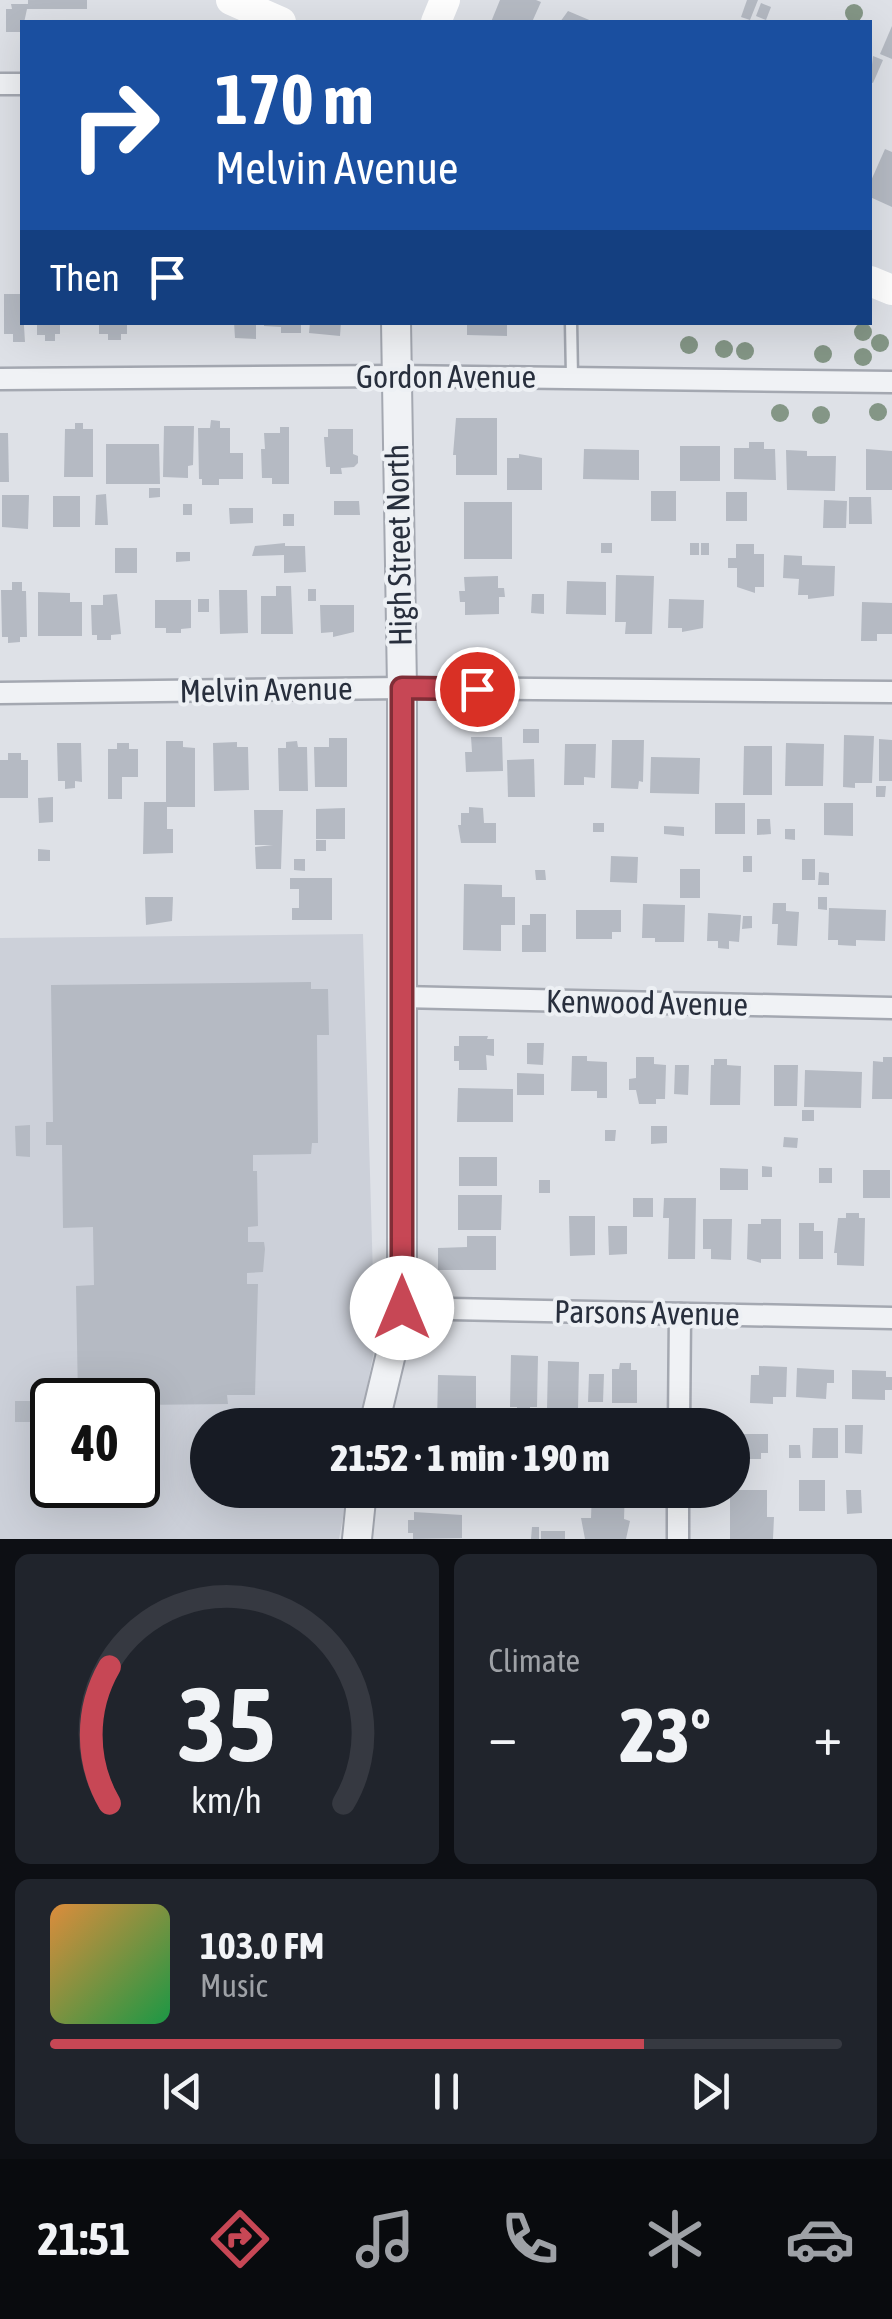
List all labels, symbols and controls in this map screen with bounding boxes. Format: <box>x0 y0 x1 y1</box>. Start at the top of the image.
text: 170 m <box>215 59 374 139</box>
icon: right <box>50 60 180 190</box>
text: Melvin Avenue <box>215 142 459 194</box>
icon: arrive <box>140 250 195 305</box>
text: Then <box>50 256 120 299</box>
street label: Gordon Avenue <box>356 358 536 395</box>
street label: High Street North <box>378 444 419 646</box>
pin <box>435 647 520 732</box>
icon: arrive <box>450 662 505 717</box>
street label: Melvin Avenue <box>179 669 353 710</box>
street label: Kenwood Avenue <box>546 982 748 1023</box>
position arrow <box>350 1256 454 1360</box>
street label: Parsons Avenue <box>554 1292 740 1333</box>
speed limit sign: 40 <box>30 1378 160 1508</box>
text: 21:52 · 1 min · 190 m <box>330 1436 610 1479</box>
text: Climate <box>489 1642 580 1679</box>
text: 35 <box>178 1664 276 1783</box>
text: 23° <box>620 1692 711 1778</box>
text: − <box>489 1704 517 1767</box>
text: + <box>813 1704 842 1767</box>
text: km/h <box>191 1780 262 1821</box>
text: 103.0 FM <box>200 1924 324 1967</box>
text: Music <box>200 1967 267 2004</box>
icon: previous <box>155 2064 210 2119</box>
icon: pause <box>419 2064 474 2119</box>
icon: next <box>683 2064 738 2119</box>
icon: directions <box>205 2204 275 2274</box>
icon: music <box>350 2204 420 2274</box>
icon: phone <box>495 2204 565 2274</box>
icon: climate <box>640 2204 710 2274</box>
icon: car <box>785 2204 855 2274</box>
text: 21:51 <box>37 2213 130 2265</box>

